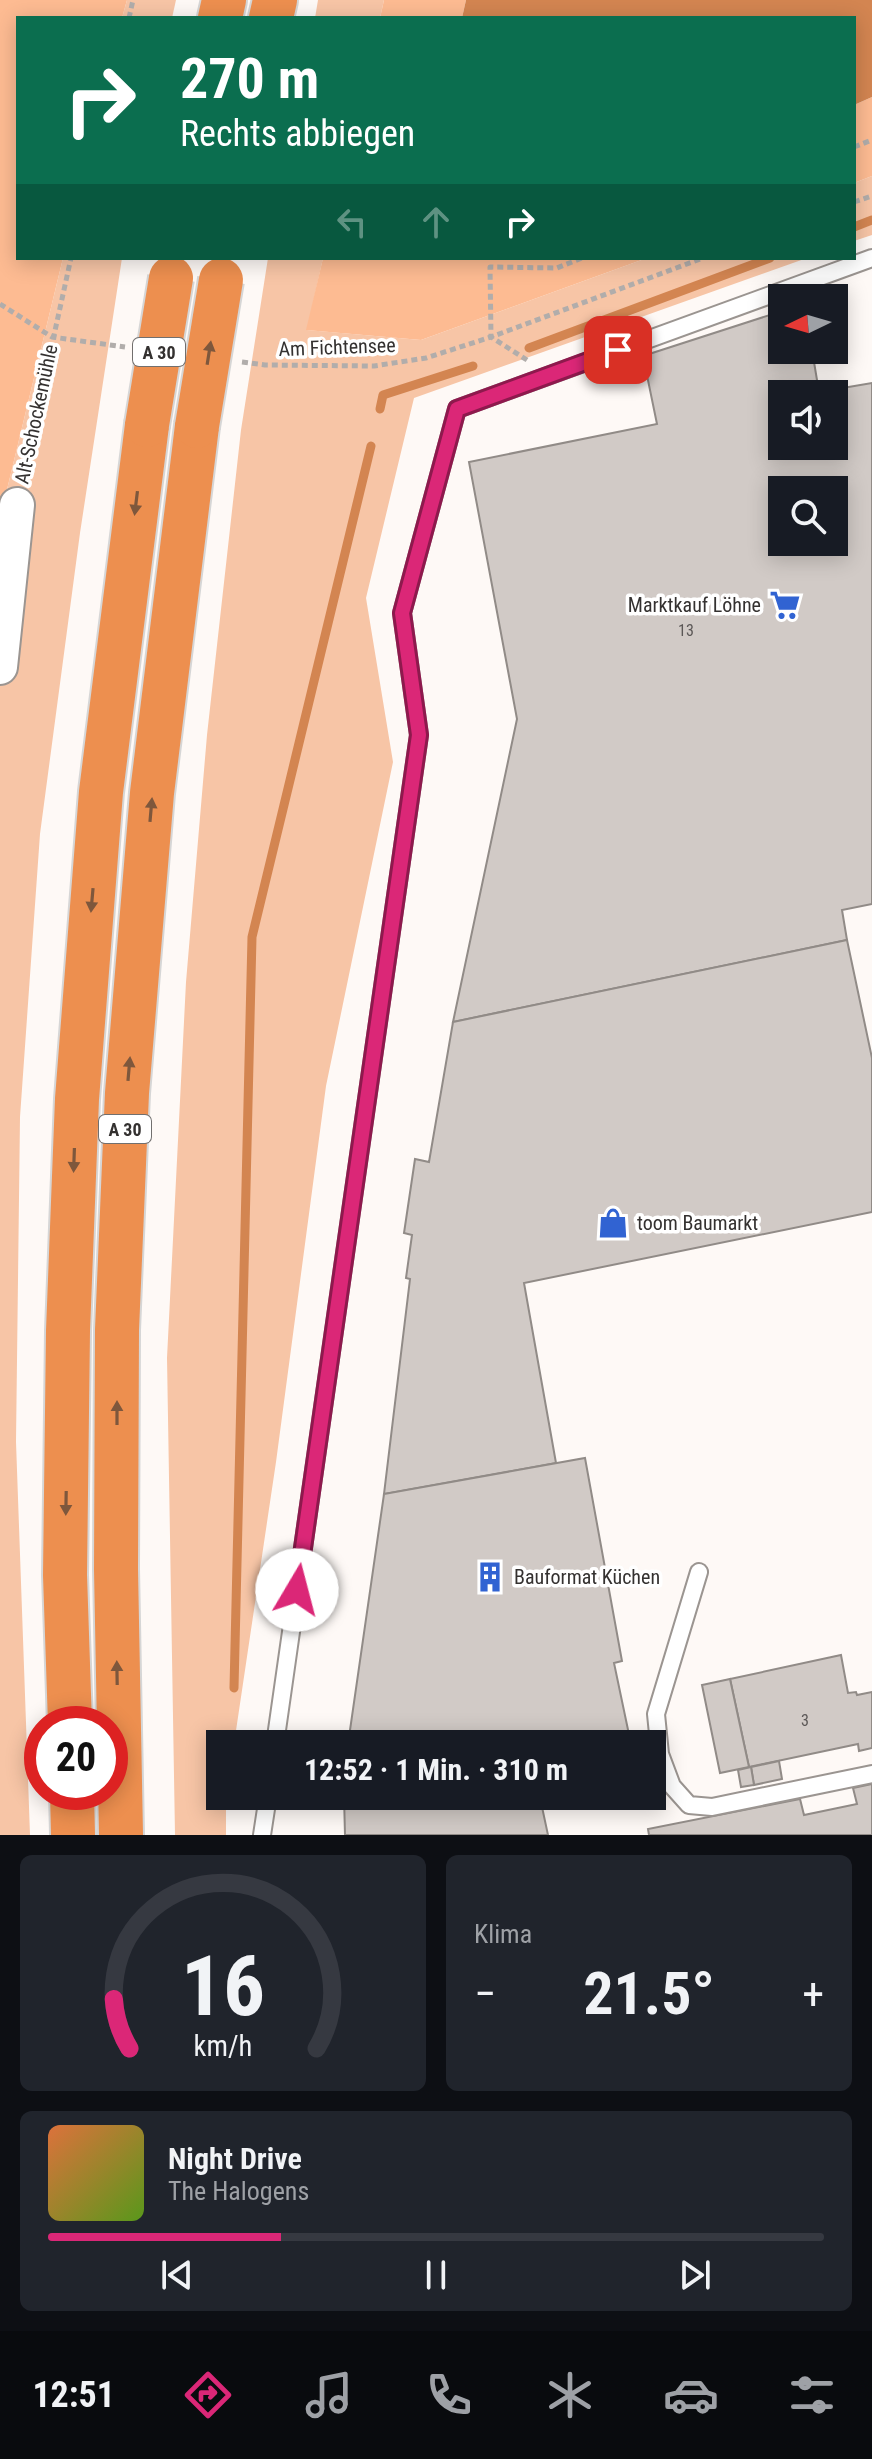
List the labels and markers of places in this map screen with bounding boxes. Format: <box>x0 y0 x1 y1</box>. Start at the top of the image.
pin <box>584 316 652 384</box>
supermarket icon: Marktkauf Löhne <box>768 588 802 622</box>
place label: Marktkauf Löhne <box>628 593 761 617</box>
shop icon: toom Baumarkt <box>596 1206 630 1240</box>
place label: toom Baumarkt <box>637 1211 758 1235</box>
building icon: Bauformat Küchen <box>473 1560 507 1594</box>
place label: Bauformat Küchen <box>514 1565 660 1589</box>

